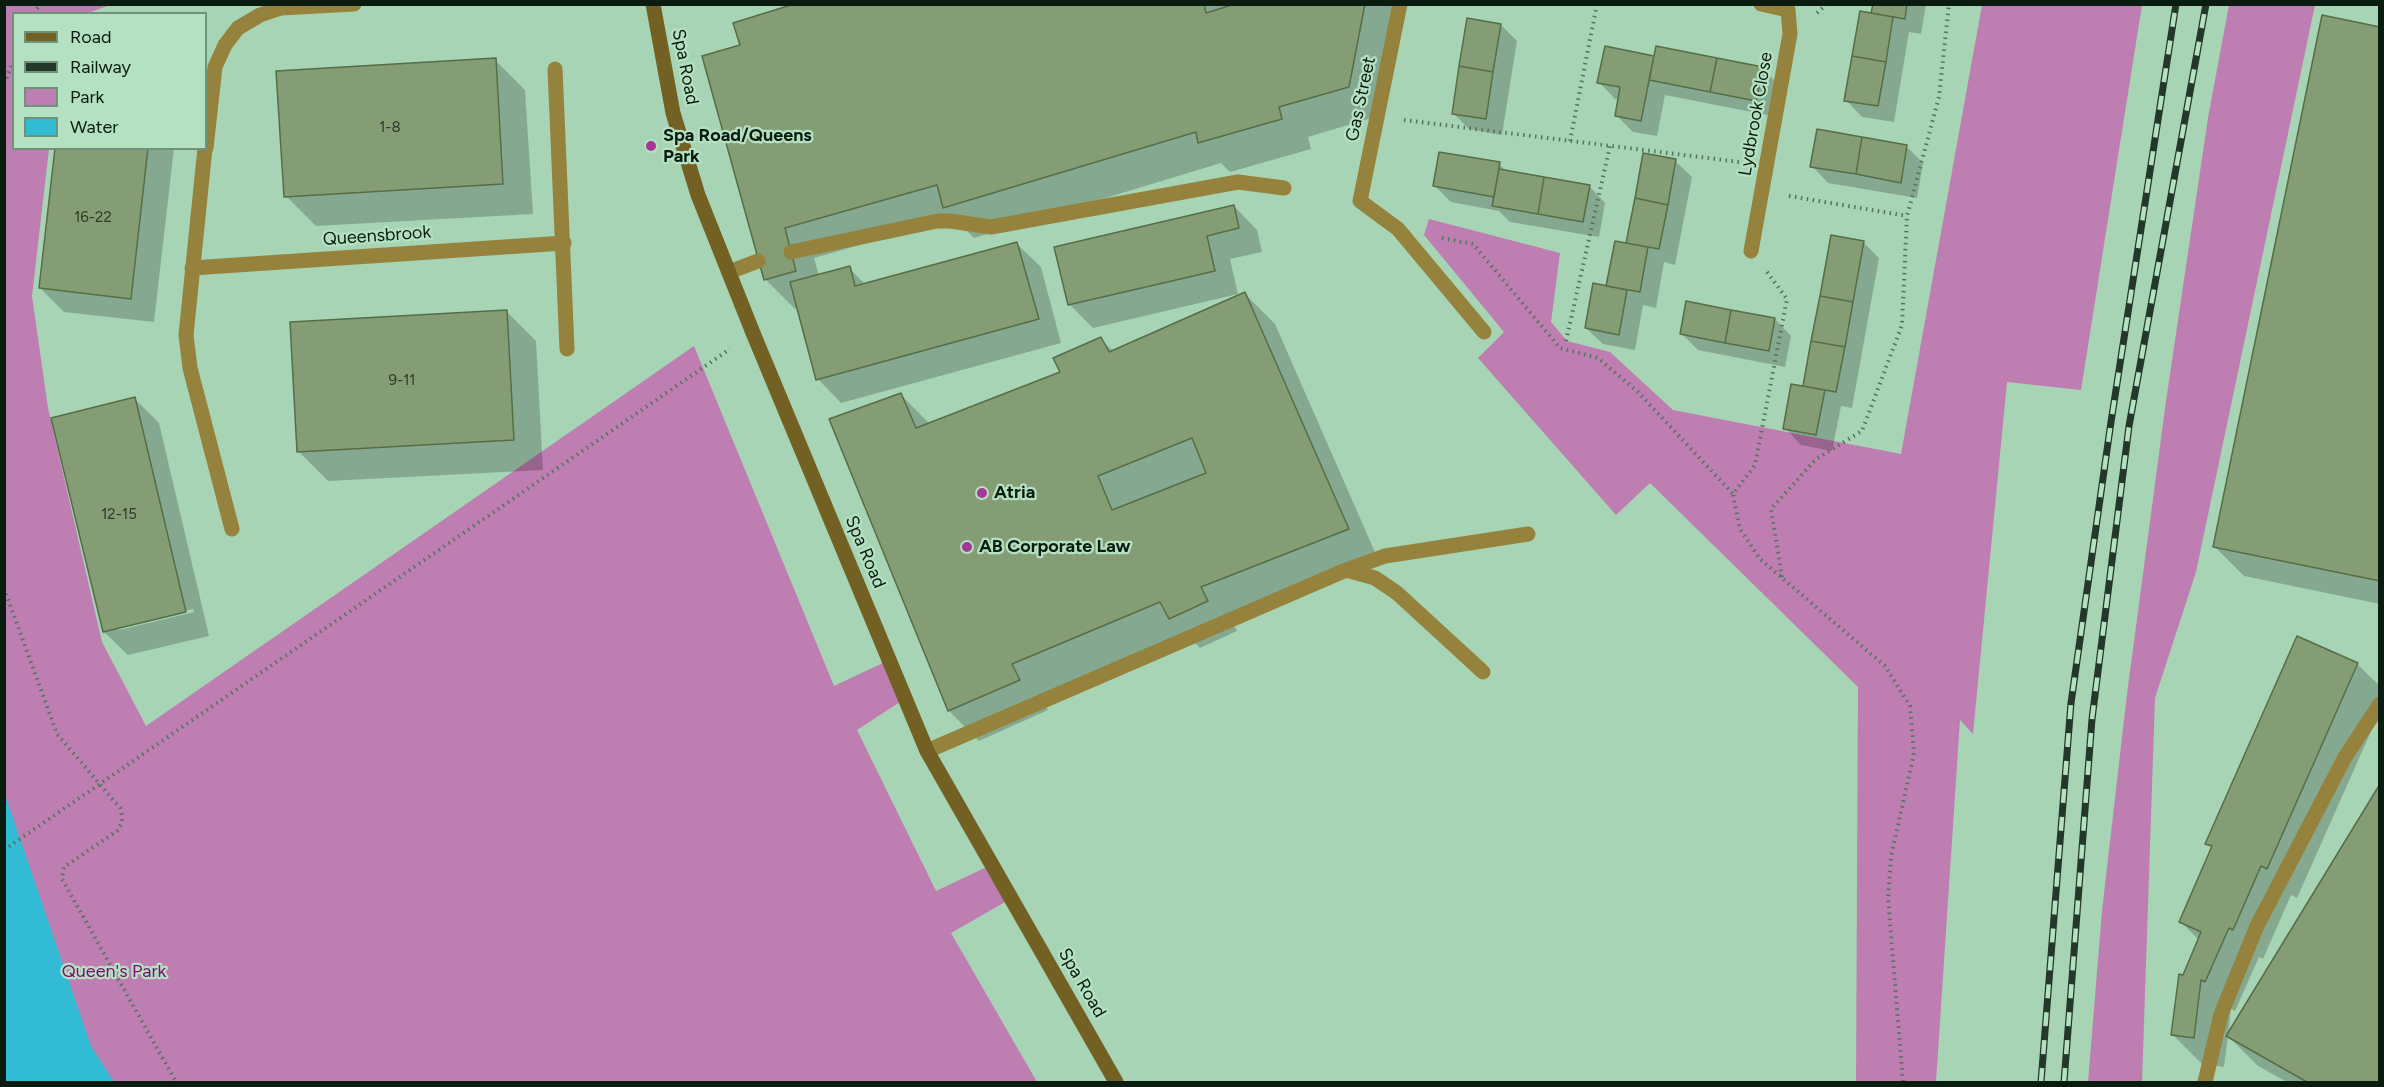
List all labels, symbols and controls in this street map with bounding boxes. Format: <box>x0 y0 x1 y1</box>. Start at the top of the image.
legend <box>12 12 207 150</box>
text: Road <box>70 26 111 48</box>
street label: Spa Road <box>667 27 703 107</box>
street label: Lydbrook Close <box>1734 50 1778 178</box>
street label: Gas Street <box>1341 55 1381 143</box>
text: Railway <box>70 56 131 78</box>
text: Park <box>70 86 104 108</box>
text: Water <box>70 116 118 138</box>
house number: 1-8 <box>379 119 401 137</box>
place label: Spa Road/Queens Park <box>663 125 812 168</box>
marker: Spa Road/Queens Park <box>644 139 658 153</box>
house number: 16-22 <box>74 209 112 227</box>
street label: Queensbrook <box>322 221 432 251</box>
house number: 9-11 <box>388 372 416 390</box>
place label: Atria <box>994 482 1035 504</box>
marker: Atria <box>975 486 989 500</box>
house number: 12-15 <box>101 506 137 524</box>
street label: Spa Road <box>840 512 890 592</box>
place label: AB Corporate Law <box>979 536 1131 558</box>
marker: AB Corporate Law <box>960 540 974 554</box>
street label: Spa Road <box>1053 944 1111 1022</box>
park label: Queen's Park <box>62 961 166 983</box>

